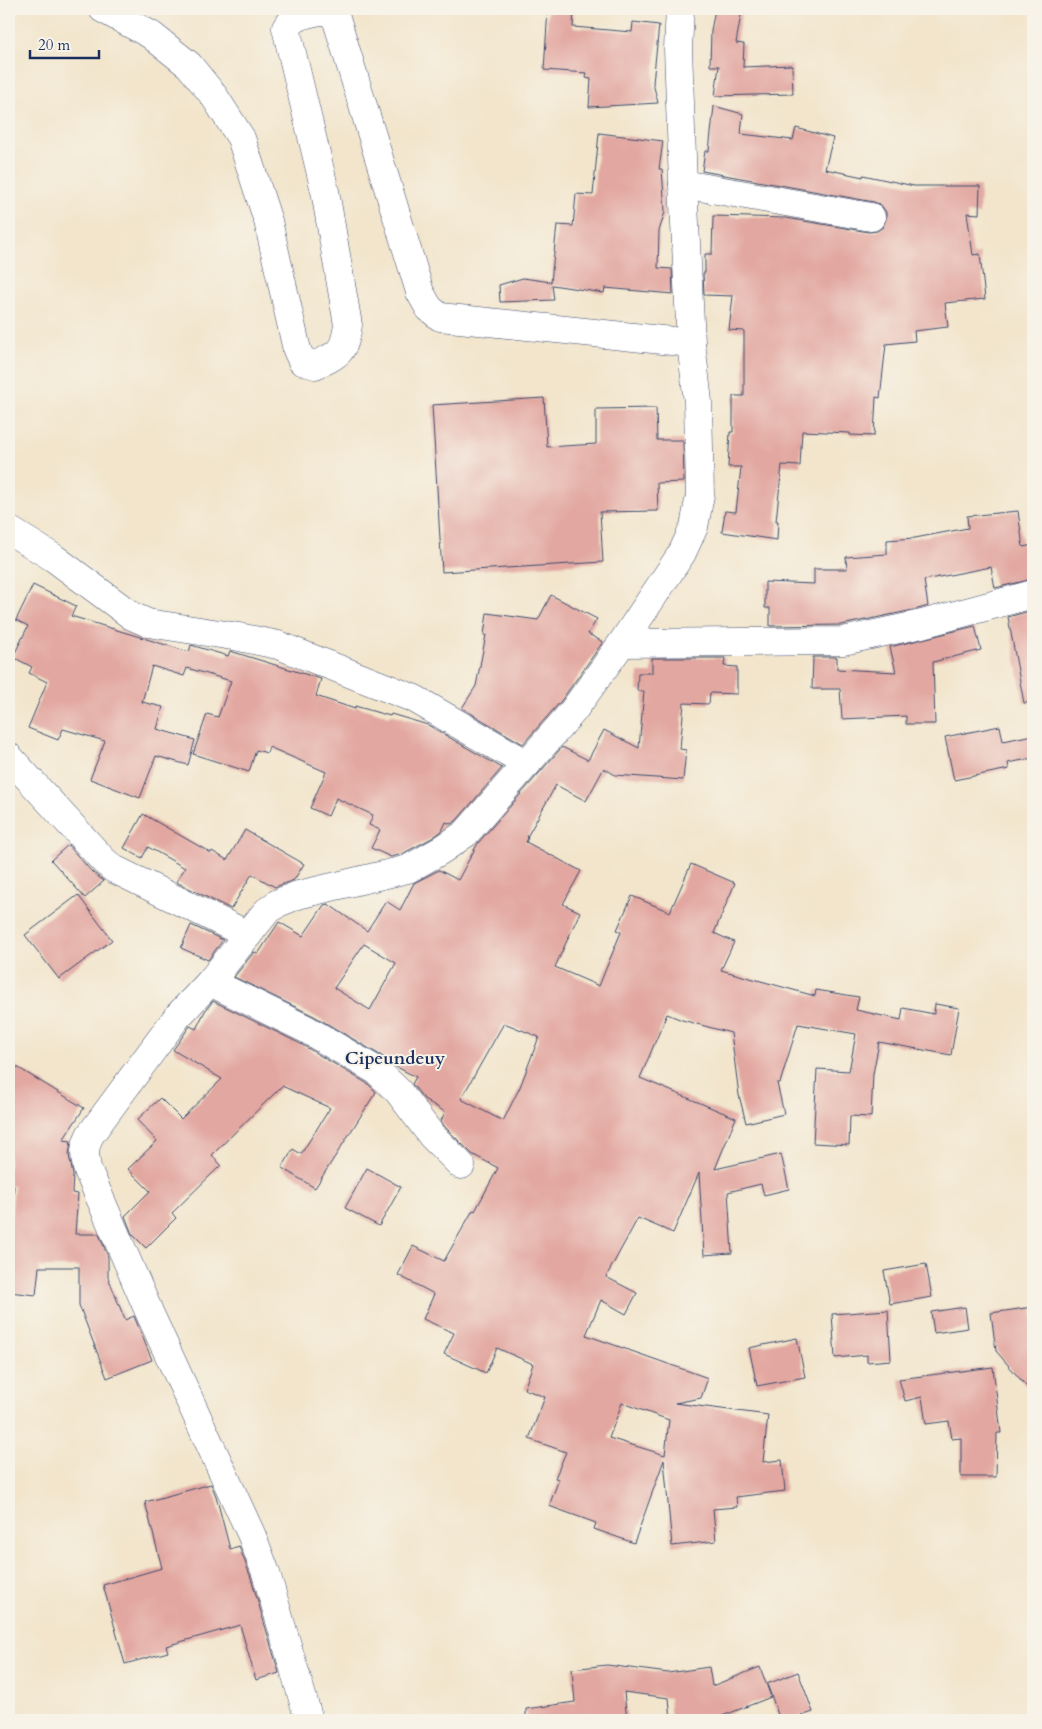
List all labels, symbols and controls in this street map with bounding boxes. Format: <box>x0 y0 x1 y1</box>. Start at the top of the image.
scale bar <box>30 28 99 60</box>
text: 20 m <box>38 35 70 55</box>
district label: Cipeundeuy <box>345 1046 446 1071</box>

